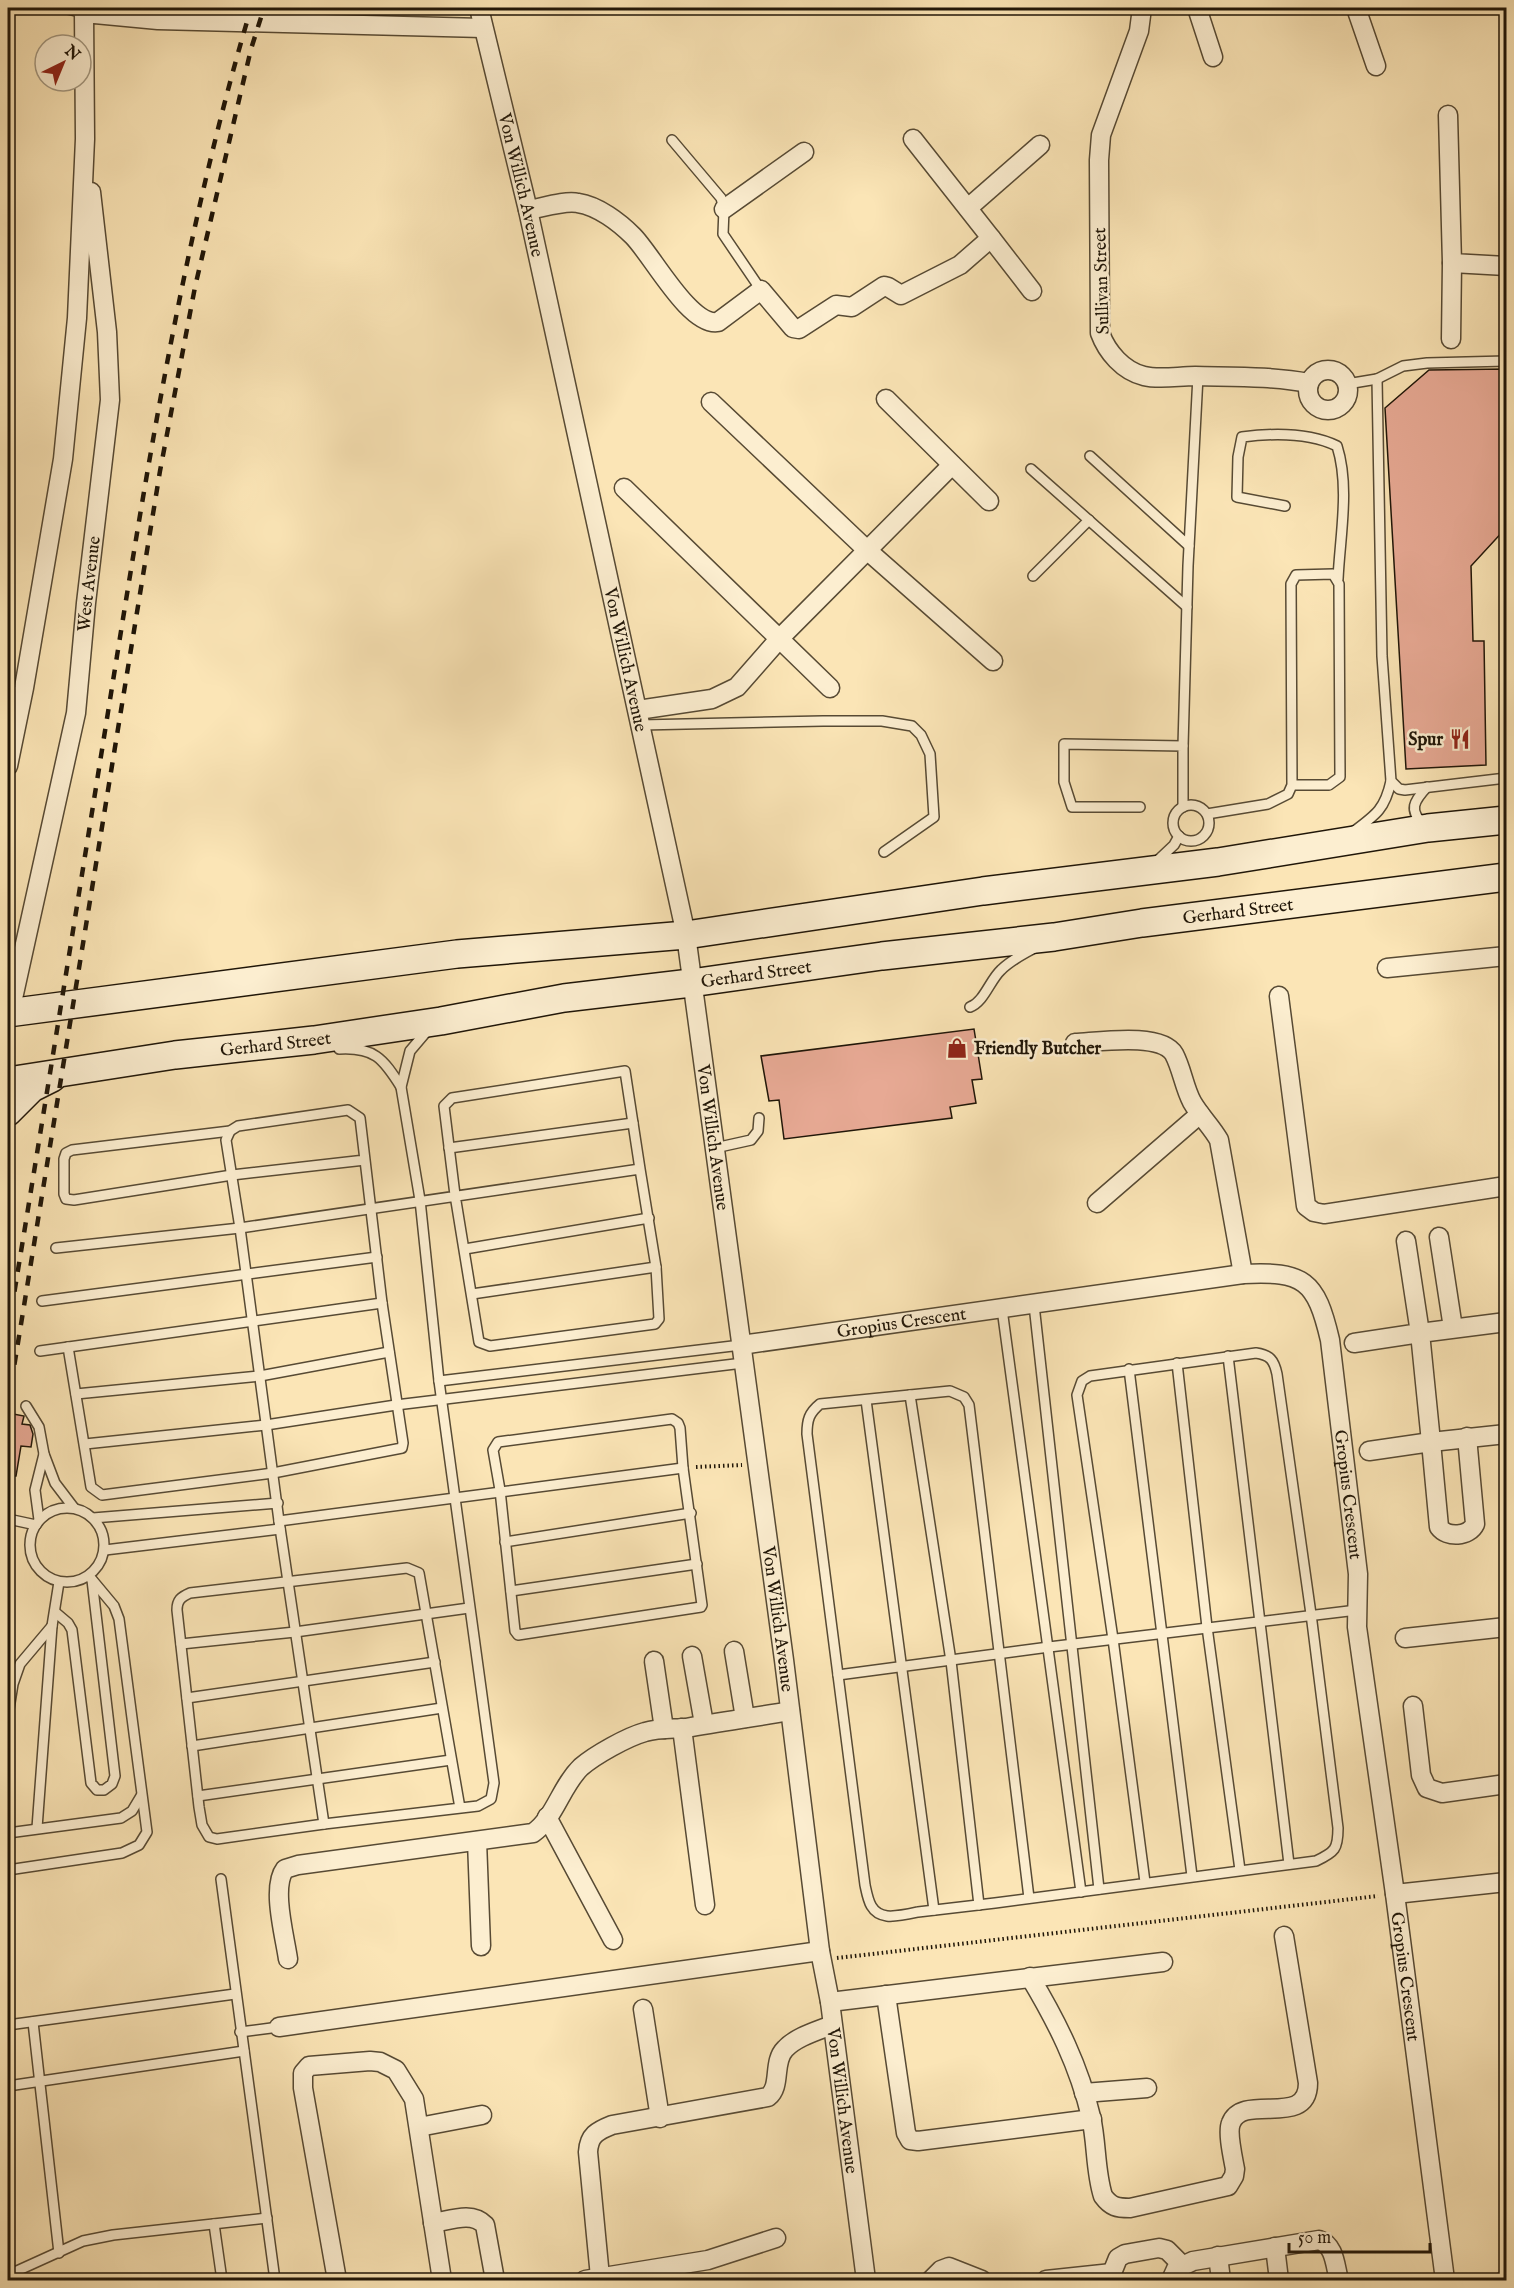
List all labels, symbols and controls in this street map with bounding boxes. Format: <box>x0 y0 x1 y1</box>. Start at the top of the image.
north arrow <box>33 33 93 93</box>
text: N <box>59 41 84 66</box>
street label: Von Willich Avenue <box>492 110 548 259</box>
street label: Sullivan Street <box>1089 227 1116 335</box>
street label: West Avenue <box>73 535 107 633</box>
street label: Von Willich Avenue <box>597 585 651 734</box>
restaurant icon: Spur <box>1448 727 1472 751</box>
place label: Spur <box>1408 729 1443 752</box>
street label: Gerhard Street <box>1181 894 1295 931</box>
street label: Gerhard Street <box>700 956 813 994</box>
street label: Gerhard Street <box>219 1028 333 1063</box>
shop icon: Friendly Butcher <box>945 1036 969 1060</box>
place label: Friendly Butcher <box>974 1038 1101 1061</box>
street label: Von Willich Avenue <box>690 1062 733 1212</box>
street label: Gropius Crescent <box>835 1303 968 1344</box>
street label: Gropius Crescent <box>1328 1429 1366 1561</box>
street label: Von Willich Avenue <box>756 1544 798 1693</box>
street label: Gropius Crescent <box>1384 1911 1424 2043</box>
street label: Von Willich Avenue <box>820 2025 862 2175</box>
scale bar <box>1289 2216 1430 2254</box>
text: 50 m <box>1298 2227 1331 2250</box>

